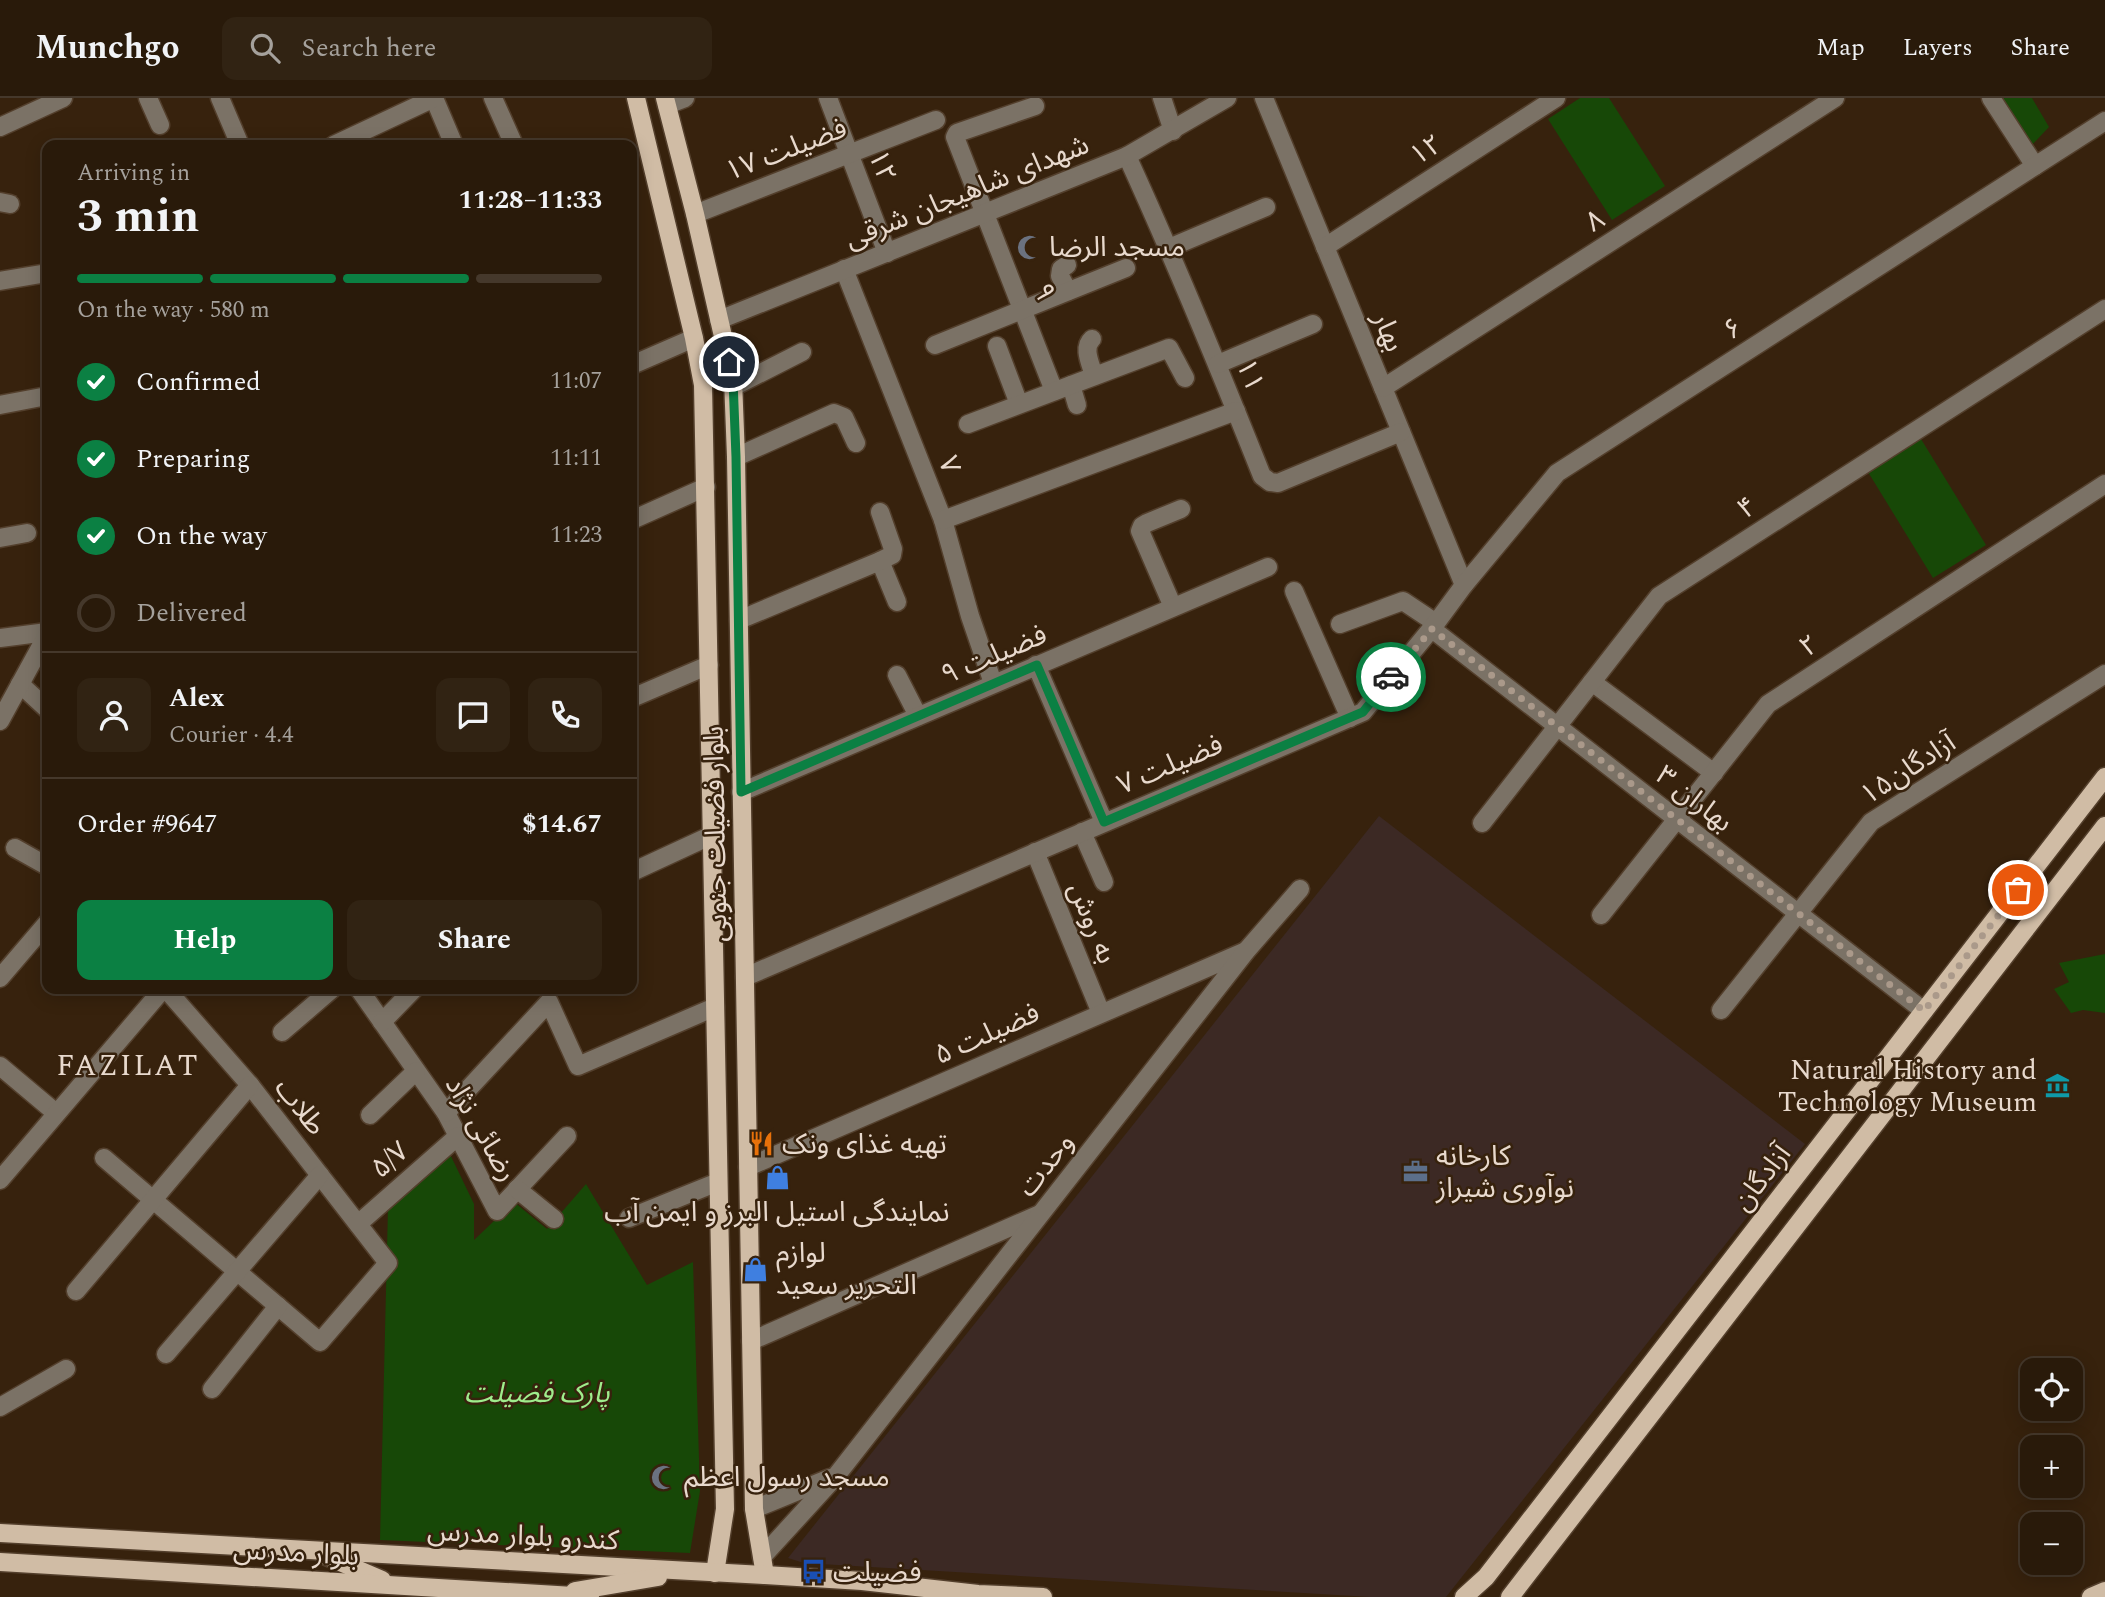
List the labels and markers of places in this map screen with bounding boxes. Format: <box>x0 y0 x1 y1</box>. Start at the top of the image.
place label: مسجد الرضا <box>1049 226 1185 269</box>
mosque icon: مسجد الرضا <box>1015 233 1043 261</box>
pin <box>699 332 759 392</box>
pin <box>1988 860 2048 920</box>
place label: Natural History and Technology Museum <box>1778 1049 2037 1124</box>
museum icon: Natural History and Technology Museum <box>2043 1072 2071 1100</box>
place label: تهیه غذای ونک <box>782 1123 947 1166</box>
restaurant icon: تهیه غذای ونک <box>748 1130 776 1158</box>
place label: کارخانه نوآوری شیراز <box>1435 1135 1574 1210</box>
office icon: کارخانه نوآوری شیراز <box>1402 1158 1430 1186</box>
shop icon: نمایندگی استيل البرز و ایمن آب <box>763 1164 791 1192</box>
place label: نمایندگی استيل البرز و ایمن آب <box>604 1191 950 1234</box>
place label: لوازم التحریر سعید <box>776 1232 917 1307</box>
shop icon: لوازم التحریر سعید <box>742 1255 770 1283</box>
place label: مسجد رسول اعظم <box>684 1456 890 1499</box>
mosque icon: مسجد رسول اعظم <box>650 1463 678 1491</box>
place label: فضیلت <box>833 1551 922 1594</box>
bus stop icon: فضیلت <box>799 1558 827 1586</box>

